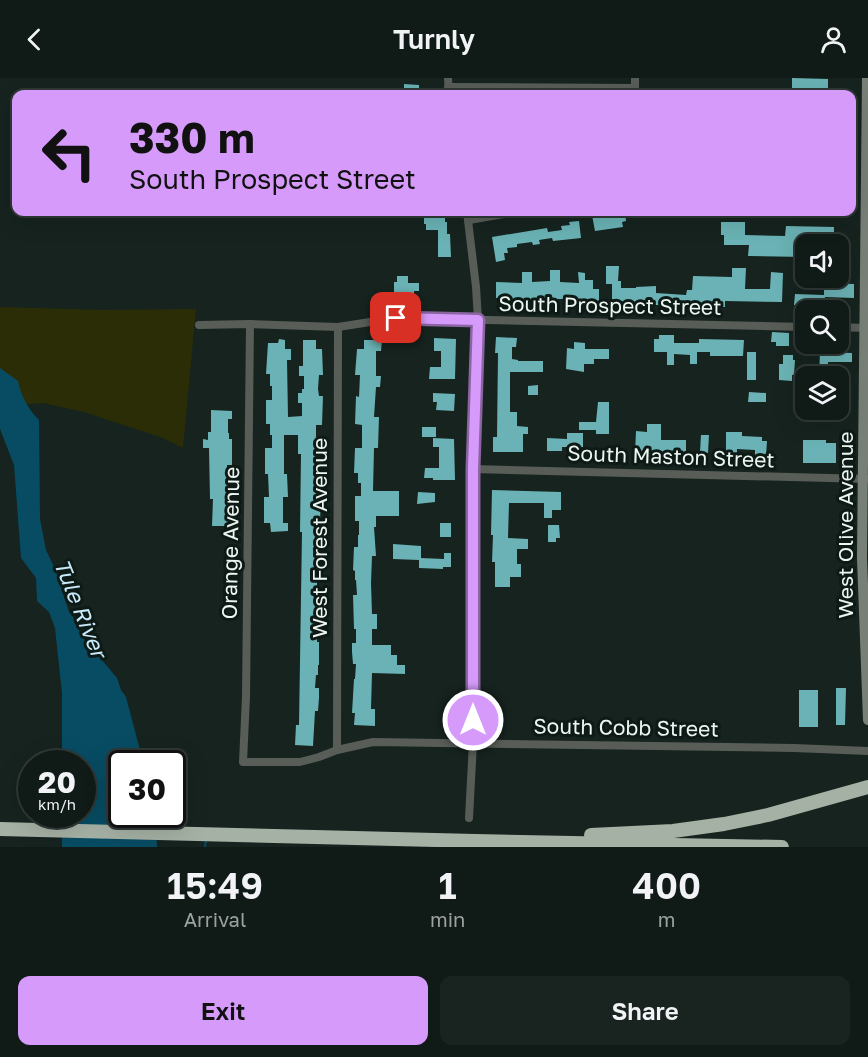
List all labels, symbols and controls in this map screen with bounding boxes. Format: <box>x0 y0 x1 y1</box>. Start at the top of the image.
icon: back <box>18 23 51 56</box>
text: Turnly <box>393 23 475 55</box>
icon: person <box>817 23 850 56</box>
text: 330 m <box>129 112 255 162</box>
icon: left <box>30 114 108 192</box>
text: South Prospect Street <box>129 163 416 195</box>
map controls <box>795 234 849 420</box>
button: sound <box>795 234 849 288</box>
street label: South Prospect Street <box>498 290 722 320</box>
pin <box>370 292 421 343</box>
button: search <box>795 300 849 354</box>
icon: arrive <box>379 301 412 334</box>
button: layers <box>795 366 849 420</box>
street label: West Olive Avenue <box>832 431 858 619</box>
street label: West Forest Avenue <box>306 438 332 638</box>
street label: South Maston Street <box>567 439 775 473</box>
street label: Orange Avenue <box>216 466 244 620</box>
water label: Tule River <box>49 555 114 664</box>
position arrow <box>441 688 505 752</box>
street label: South Cobb Street <box>533 712 719 742</box>
speed limit sign: 30 <box>108 750 186 828</box>
text: 20 <box>38 764 76 800</box>
text: km/h <box>38 795 76 813</box>
text: 15:49 <box>167 864 263 907</box>
text: 1 <box>439 864 457 907</box>
text: 400 <box>632 864 701 907</box>
text: Arrival <box>184 907 246 931</box>
text: min <box>430 907 465 931</box>
text: m <box>658 907 675 931</box>
button: Exit <box>18 976 428 1045</box>
button: Share <box>440 976 850 1045</box>

